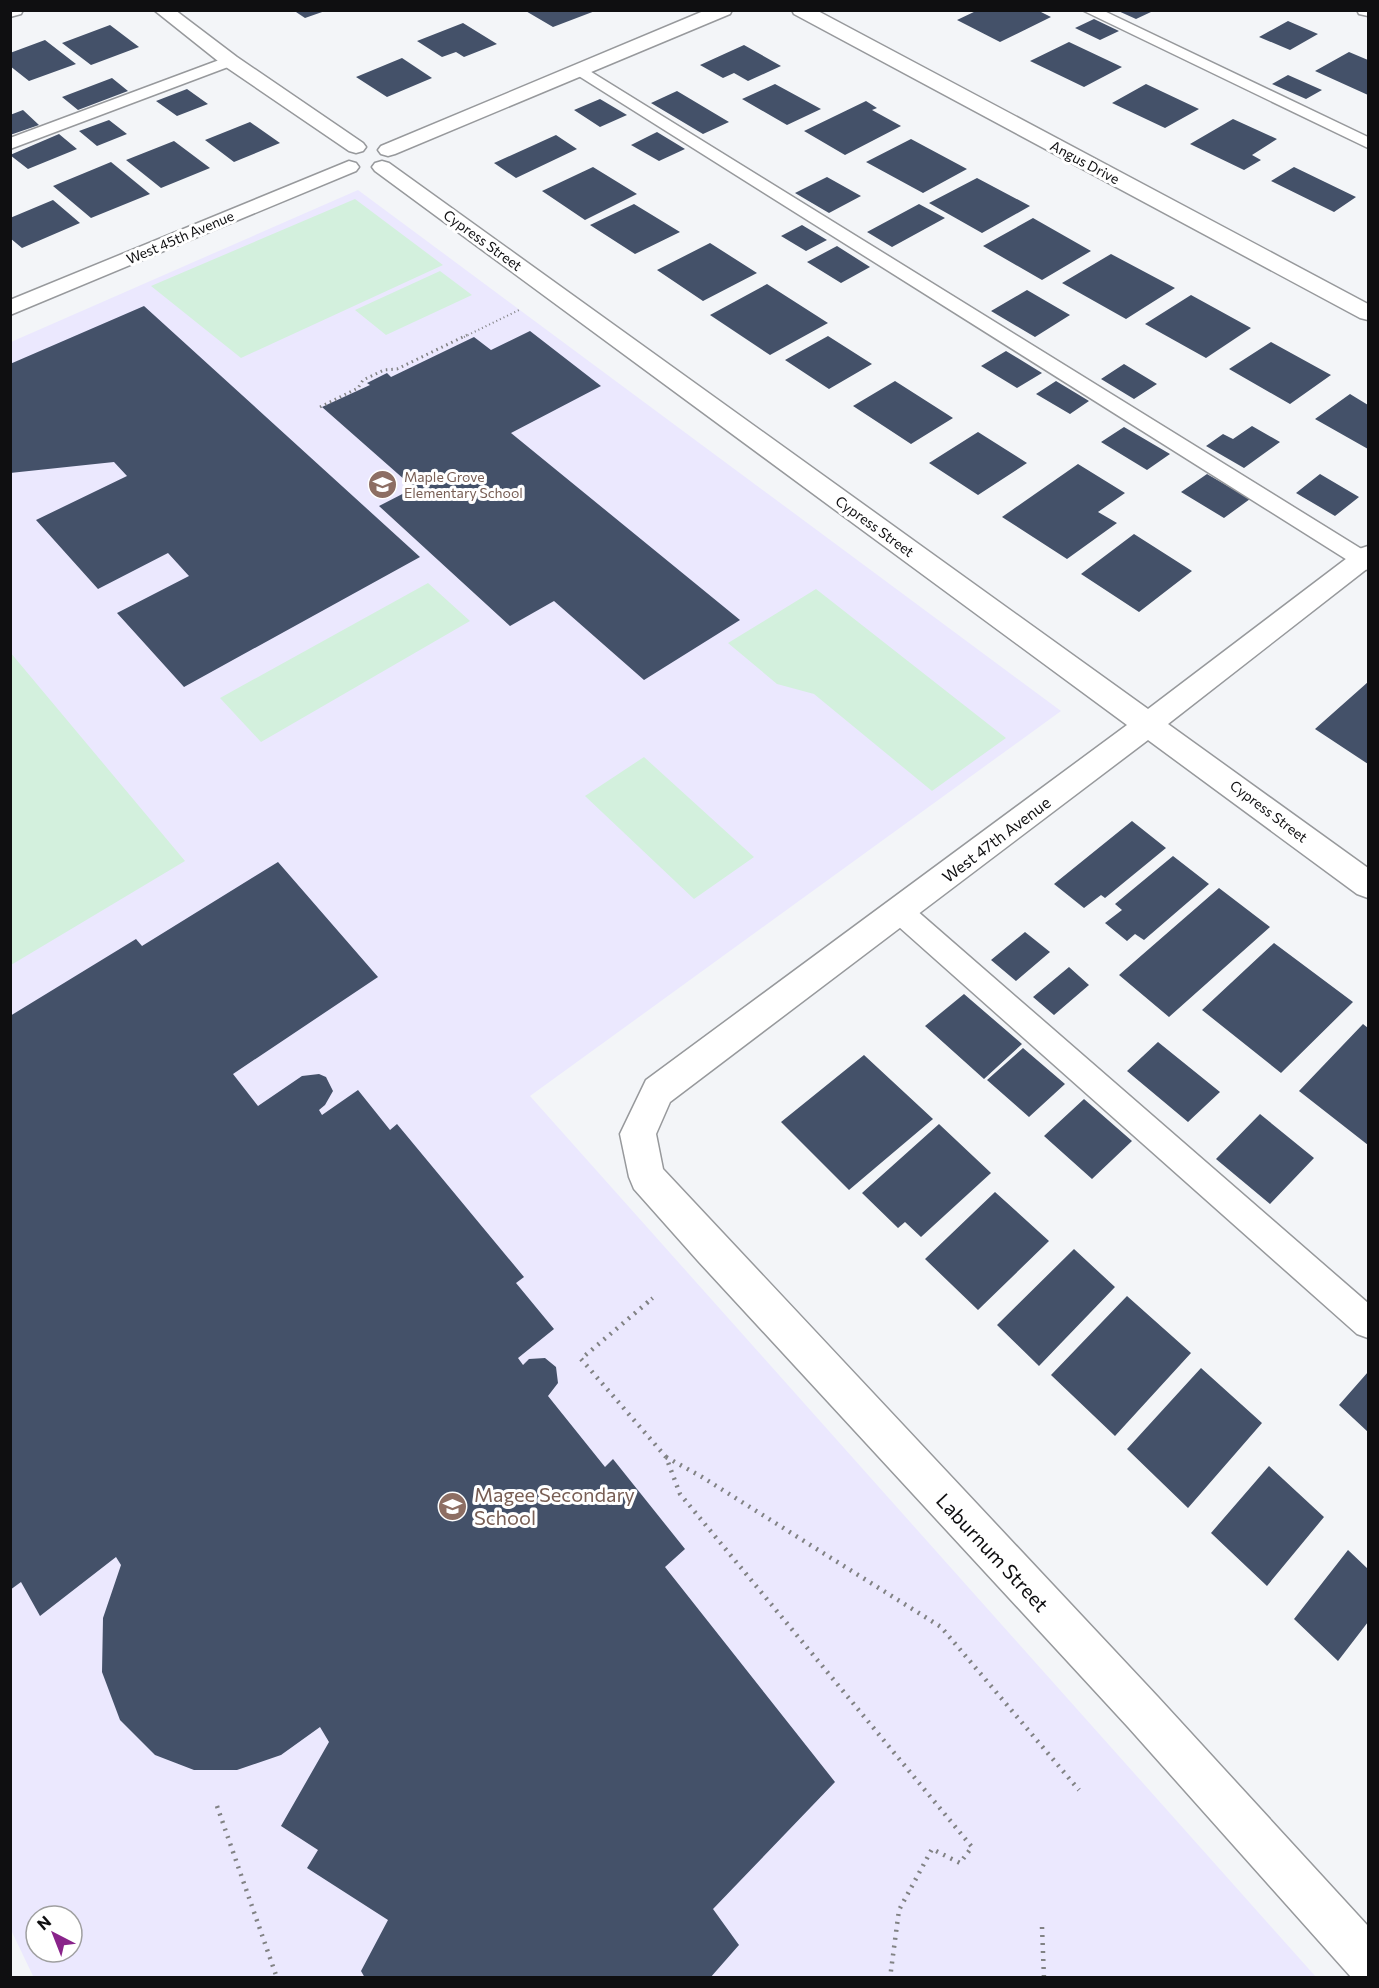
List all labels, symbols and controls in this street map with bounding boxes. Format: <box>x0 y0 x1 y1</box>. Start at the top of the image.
street label: Angus Drive <box>1047 137 1123 187</box>
street label: Cypress Street <box>441 206 526 274</box>
street label: West 45th Avenue <box>124 207 236 267</box>
school or university icon: Maple Grove Elementary School <box>367 468 399 500</box>
place label: Maple Grove Elementary School <box>404 468 523 501</box>
street label: Cypress Street <box>833 492 918 560</box>
street label: Cypress Street <box>1227 776 1311 846</box>
street label: West 47th Avenue <box>938 792 1054 886</box>
place label: Magee Secondary School <box>474 1482 635 1529</box>
street label: Laburnum Street <box>932 1488 1054 1616</box>
school or university icon: Magee Secondary School <box>437 1490 469 1522</box>
north arrow <box>24 1904 84 1964</box>
text: N <box>33 1911 54 1934</box>

